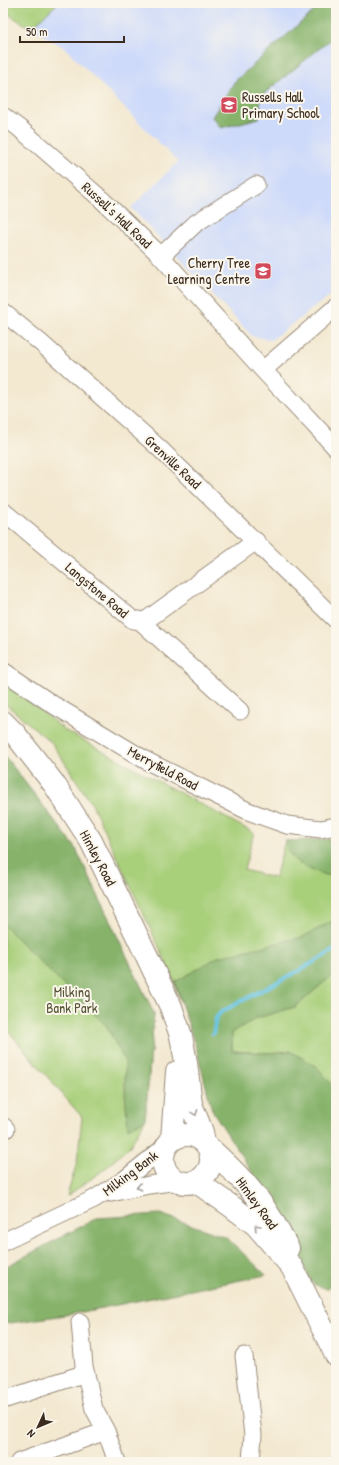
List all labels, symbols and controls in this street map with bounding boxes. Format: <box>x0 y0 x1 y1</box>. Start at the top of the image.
scale bar <box>20 18 124 44</box>
text: 50 m <box>26 23 47 40</box>
place label: Russells Hall Primary School <box>242 87 320 123</box>
school or university icon: Russells Hall Primary School <box>219 95 239 115</box>
street label: Russell's Hall Road <box>78 177 157 252</box>
place label: Cherry Tree Learning Centre <box>168 253 250 289</box>
school or university icon: Cherry Tree Learning Centre <box>253 261 273 281</box>
street label: Grenville Road <box>141 431 206 493</box>
street label: Langstone Road <box>61 558 133 623</box>
street label: Merryfield Road <box>124 741 202 795</box>
street label: Himley Road <box>75 827 121 890</box>
park label: Milking Bank Park <box>46 982 98 1017</box>
one-way arrow <box>190 1110 198 1117</box>
street label: Milking Bank <box>98 1145 162 1200</box>
street label: Himley Road <box>231 1173 283 1234</box>
one-way arrow <box>136 1182 142 1190</box>
one-way arrow <box>254 1224 262 1232</box>
north arrow <box>18 1407 58 1447</box>
text: N <box>24 1427 38 1441</box>

